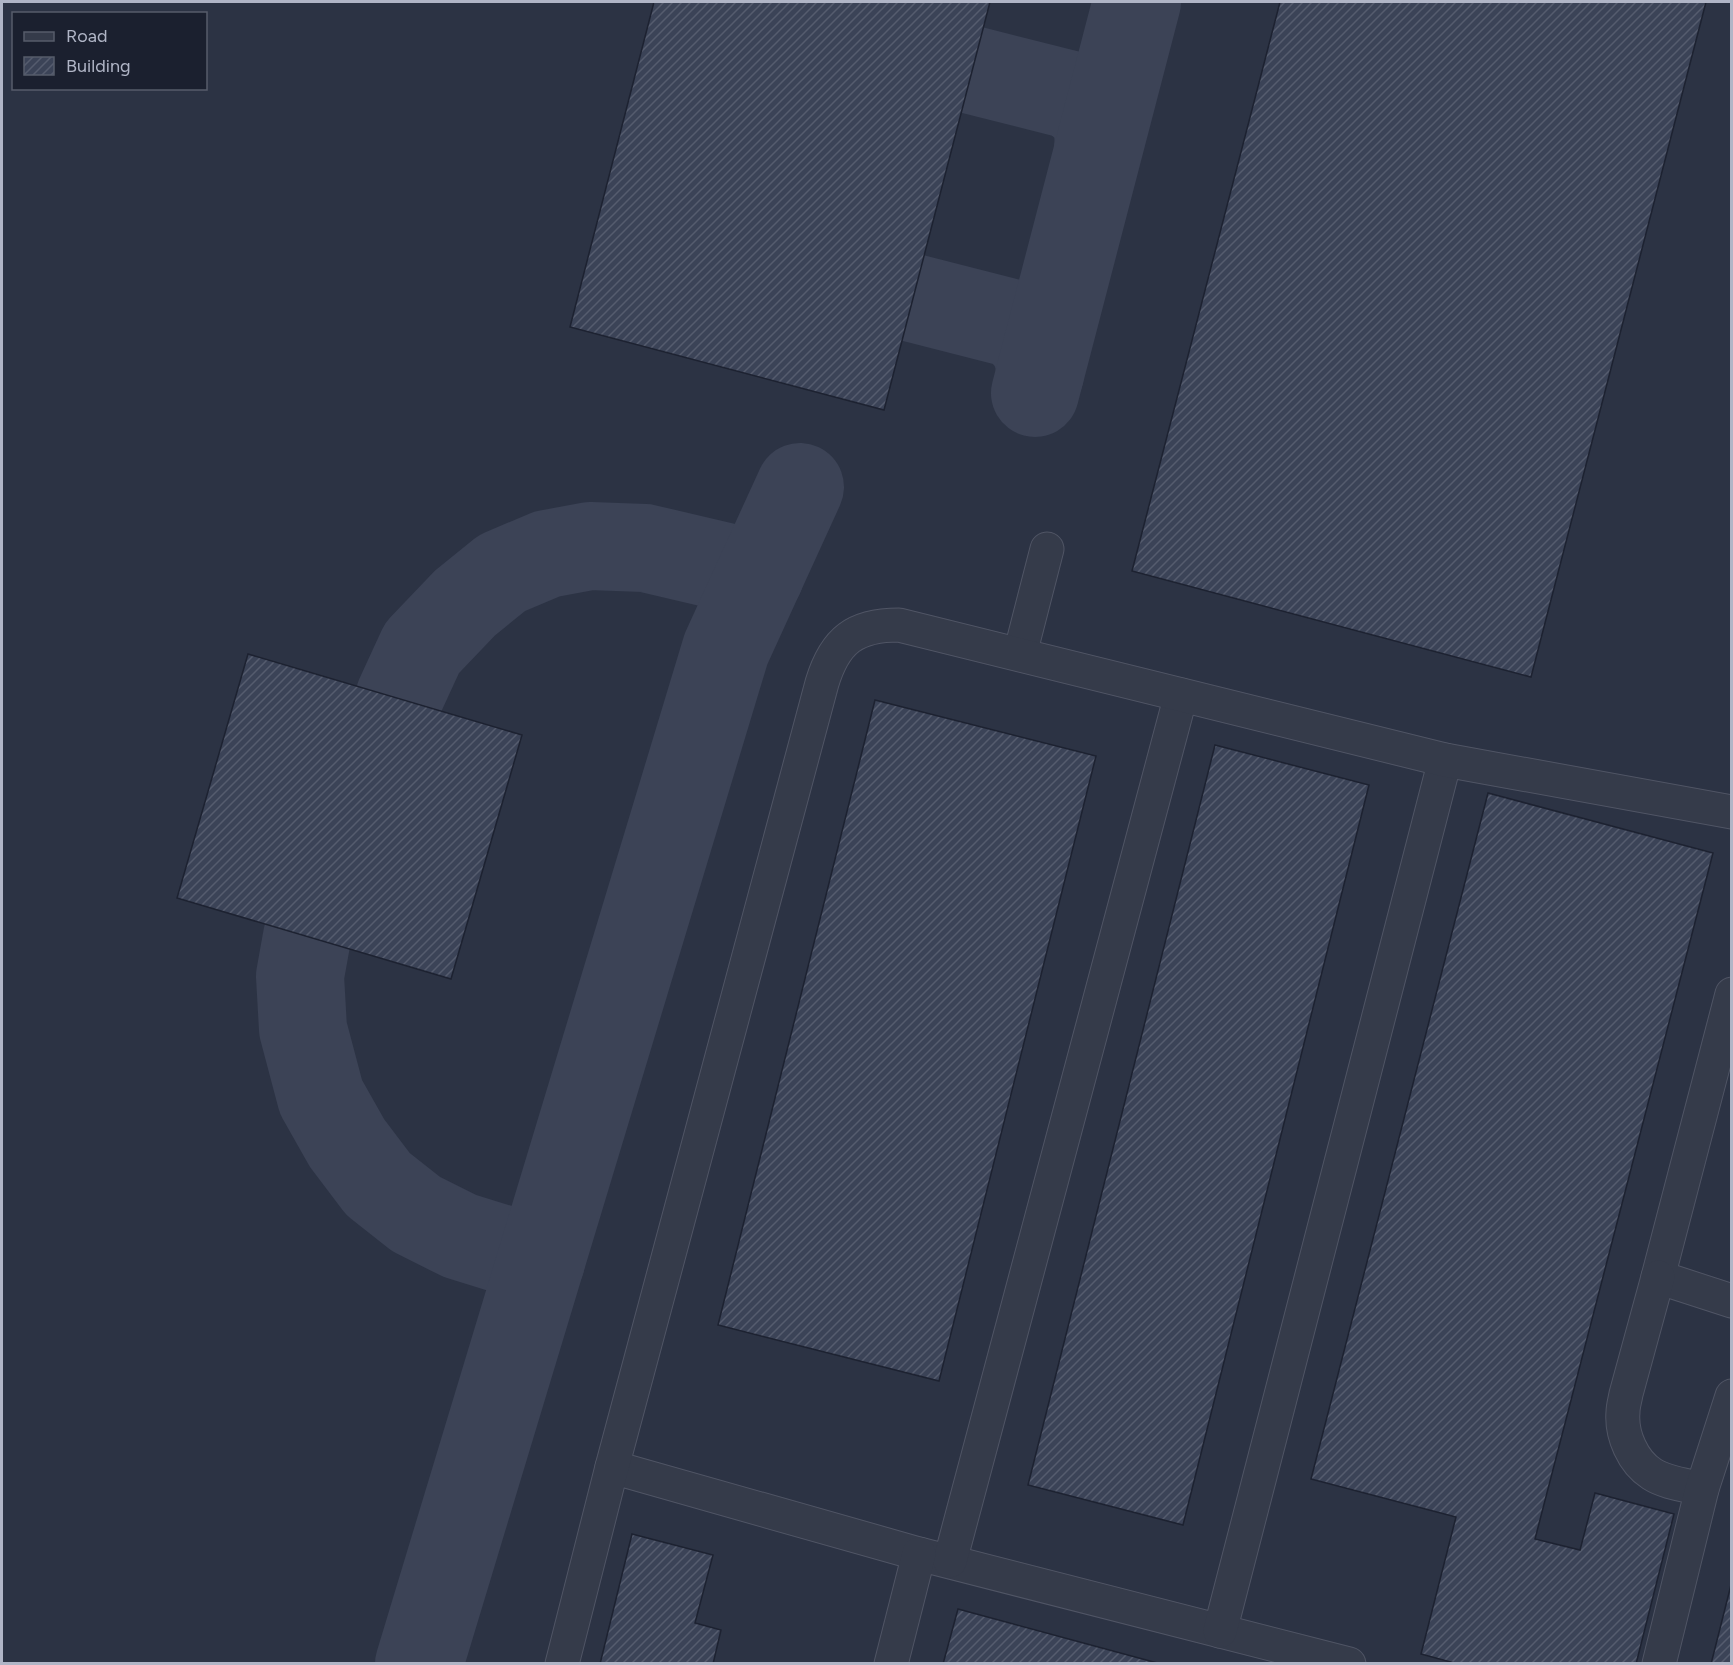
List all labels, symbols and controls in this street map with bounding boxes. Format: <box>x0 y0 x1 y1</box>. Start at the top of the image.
legend <box>12 12 207 90</box>
text: Road <box>66 25 107 47</box>
text: Building <box>66 55 131 77</box>

